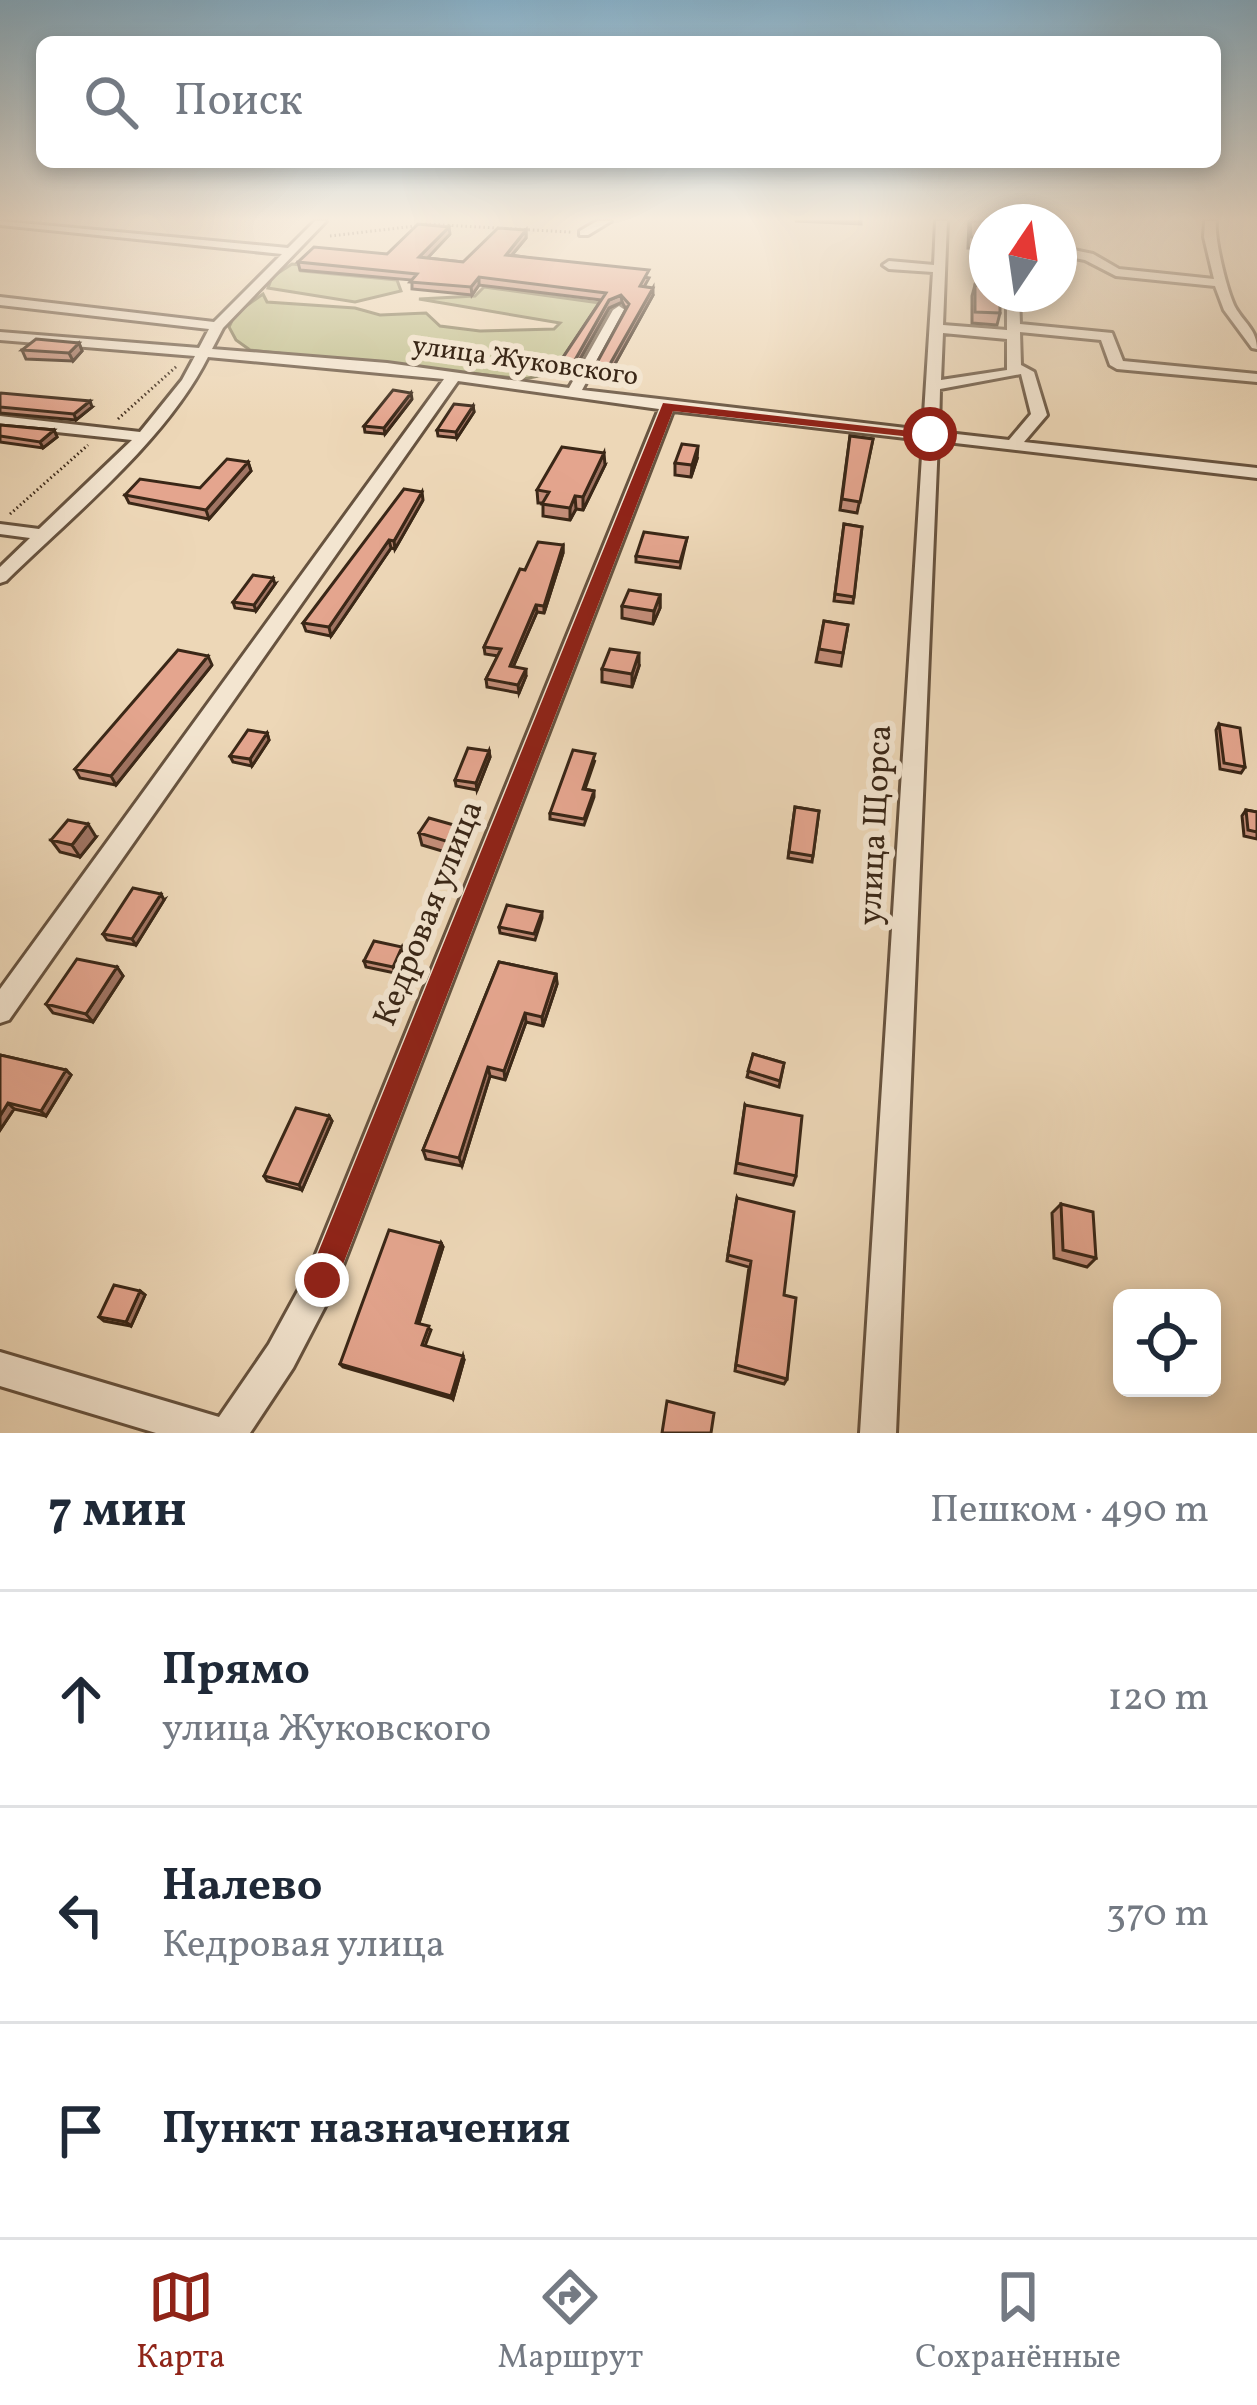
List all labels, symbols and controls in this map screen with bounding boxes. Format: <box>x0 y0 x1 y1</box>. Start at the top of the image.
search box <box>36 36 1221 168</box>
icon: search <box>78 69 144 135</box>
text: Поиск <box>174 71 303 134</box>
north arrow <box>969 204 1077 312</box>
street label: улица Жуковского <box>410 327 640 397</box>
route start <box>903 407 957 461</box>
street label: улица Щорса <box>849 723 905 927</box>
street label: Кедровая улица <box>364 794 496 1034</box>
route end <box>295 1253 349 1307</box>
map controls <box>1113 1289 1221 1397</box>
button: locate <box>1113 1289 1221 1397</box>
text: 7 мин <box>48 1476 187 1547</box>
text: Пешком · 490 m <box>930 1484 1209 1538</box>
text: Прямо <box>162 1640 310 1703</box>
icon: ahead <box>48 1666 114 1732</box>
text: 120 m <box>1108 1672 1209 1726</box>
text: улица Жуковского <box>162 1703 491 1757</box>
text: Налево <box>162 1856 323 1919</box>
icon: left <box>48 1882 114 1948</box>
text: 370 m <box>1106 1888 1209 1942</box>
text: Кедровая улица <box>162 1919 445 1973</box>
icon: arrive <box>48 2098 114 2164</box>
text: Пункт назначения <box>162 2099 571 2162</box>
tab: Карта <box>136 2264 226 2382</box>
tab: Маршрут <box>498 2264 643 2382</box>
tab: Сохранённые <box>915 2264 1121 2382</box>

